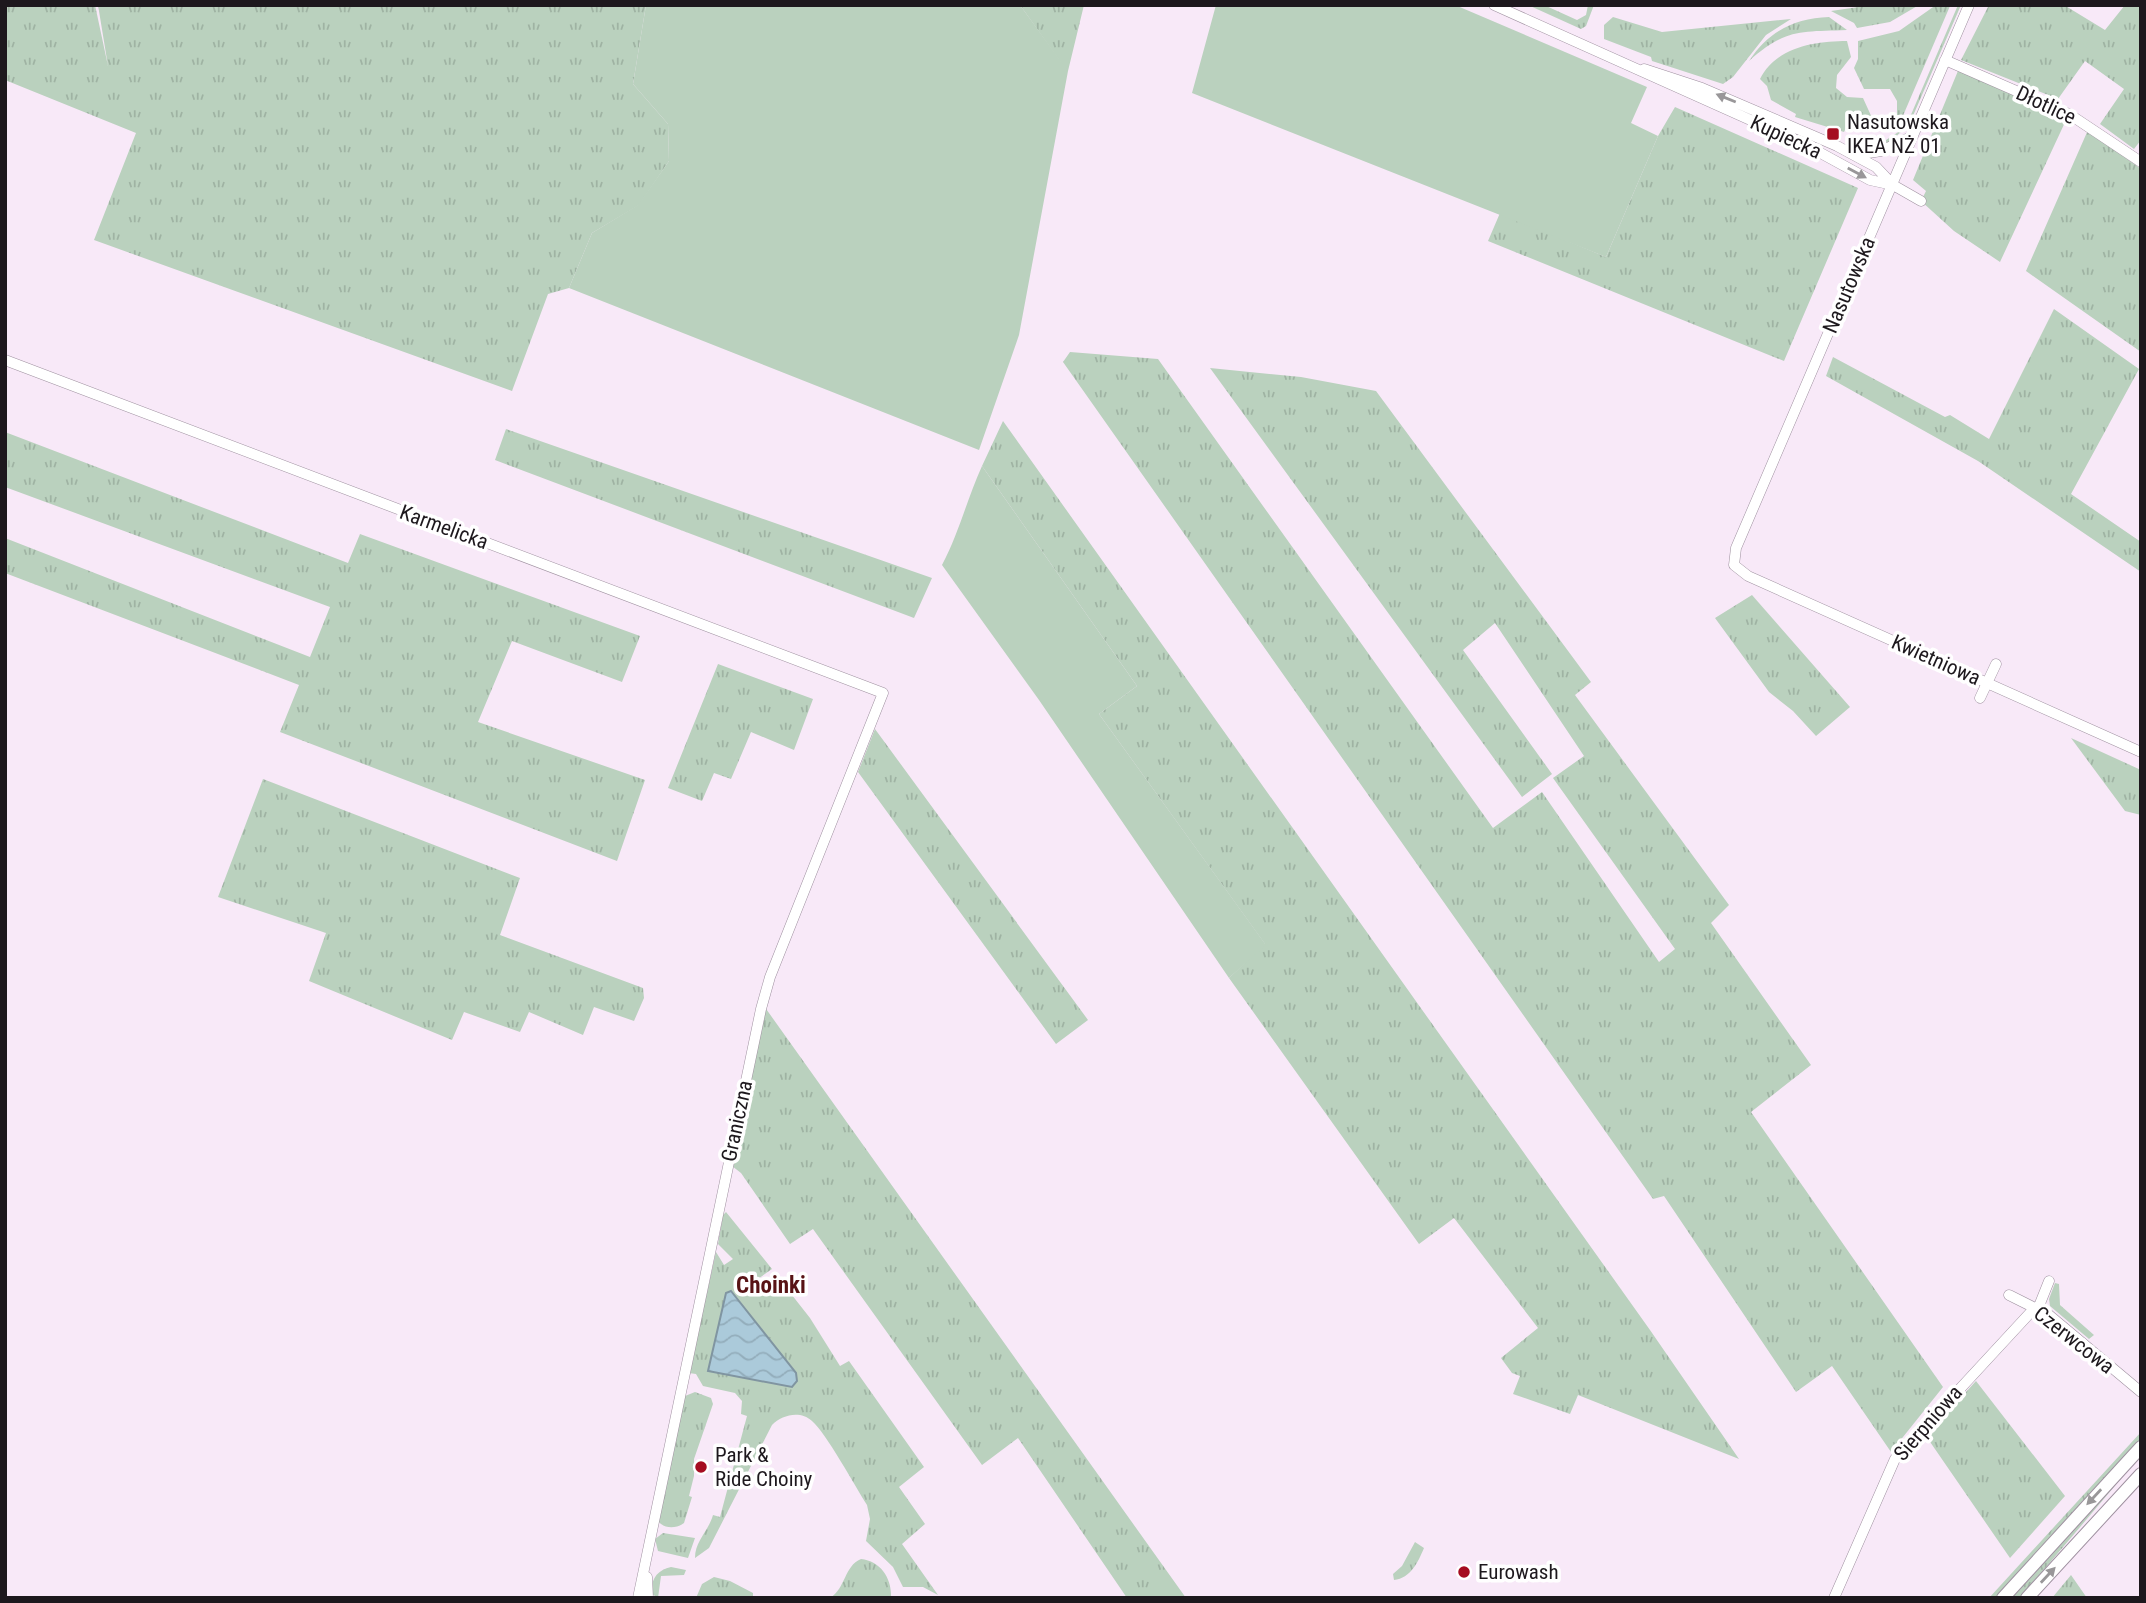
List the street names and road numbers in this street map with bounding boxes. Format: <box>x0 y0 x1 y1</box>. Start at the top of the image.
street label: Dłotlice <box>2012 81 2080 129</box>
street label: Kupiecka <box>1747 110 1825 164</box>
street label: Nasutowska <box>1818 233 1880 337</box>
street label: Karmelicka <box>396 500 492 554</box>
street label: Kwietniowa <box>1888 630 1984 690</box>
street label: Graniczna <box>717 1078 757 1164</box>
street label: Czerwcowa <box>2029 1301 2119 1379</box>
street label: Sierpniowa <box>1889 1381 1967 1465</box>

